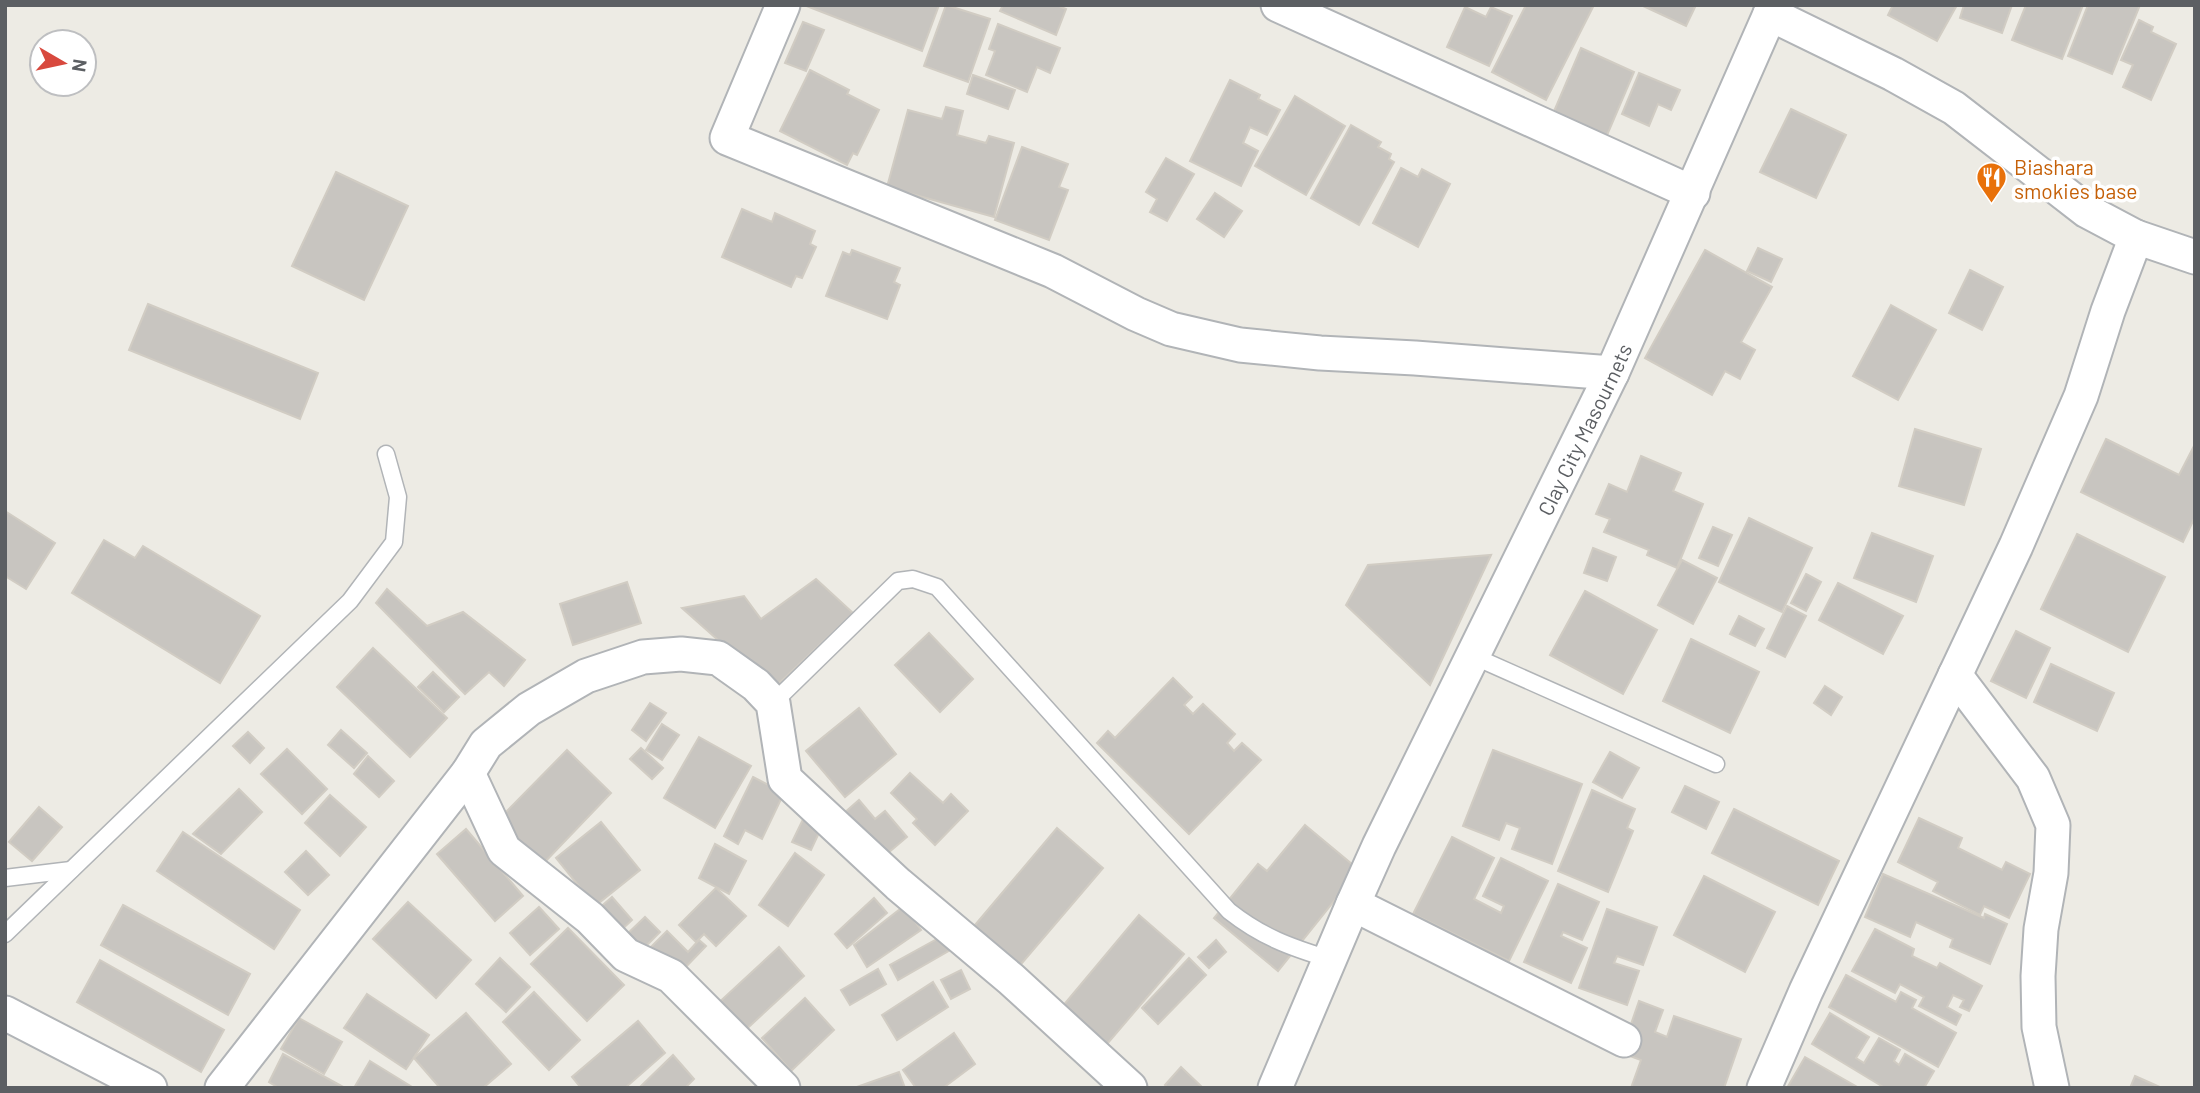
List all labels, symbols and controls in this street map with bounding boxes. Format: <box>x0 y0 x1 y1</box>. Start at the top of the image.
north arrow <box>28 28 98 98</box>
text: N <box>68 58 93 74</box>
place label: Biashara smokies base <box>2014 154 2137 203</box>
restaurant icon: Biashara smokies base <box>1974 161 2008 205</box>
street label: Clay City Masournets <box>1532 339 1636 519</box>

